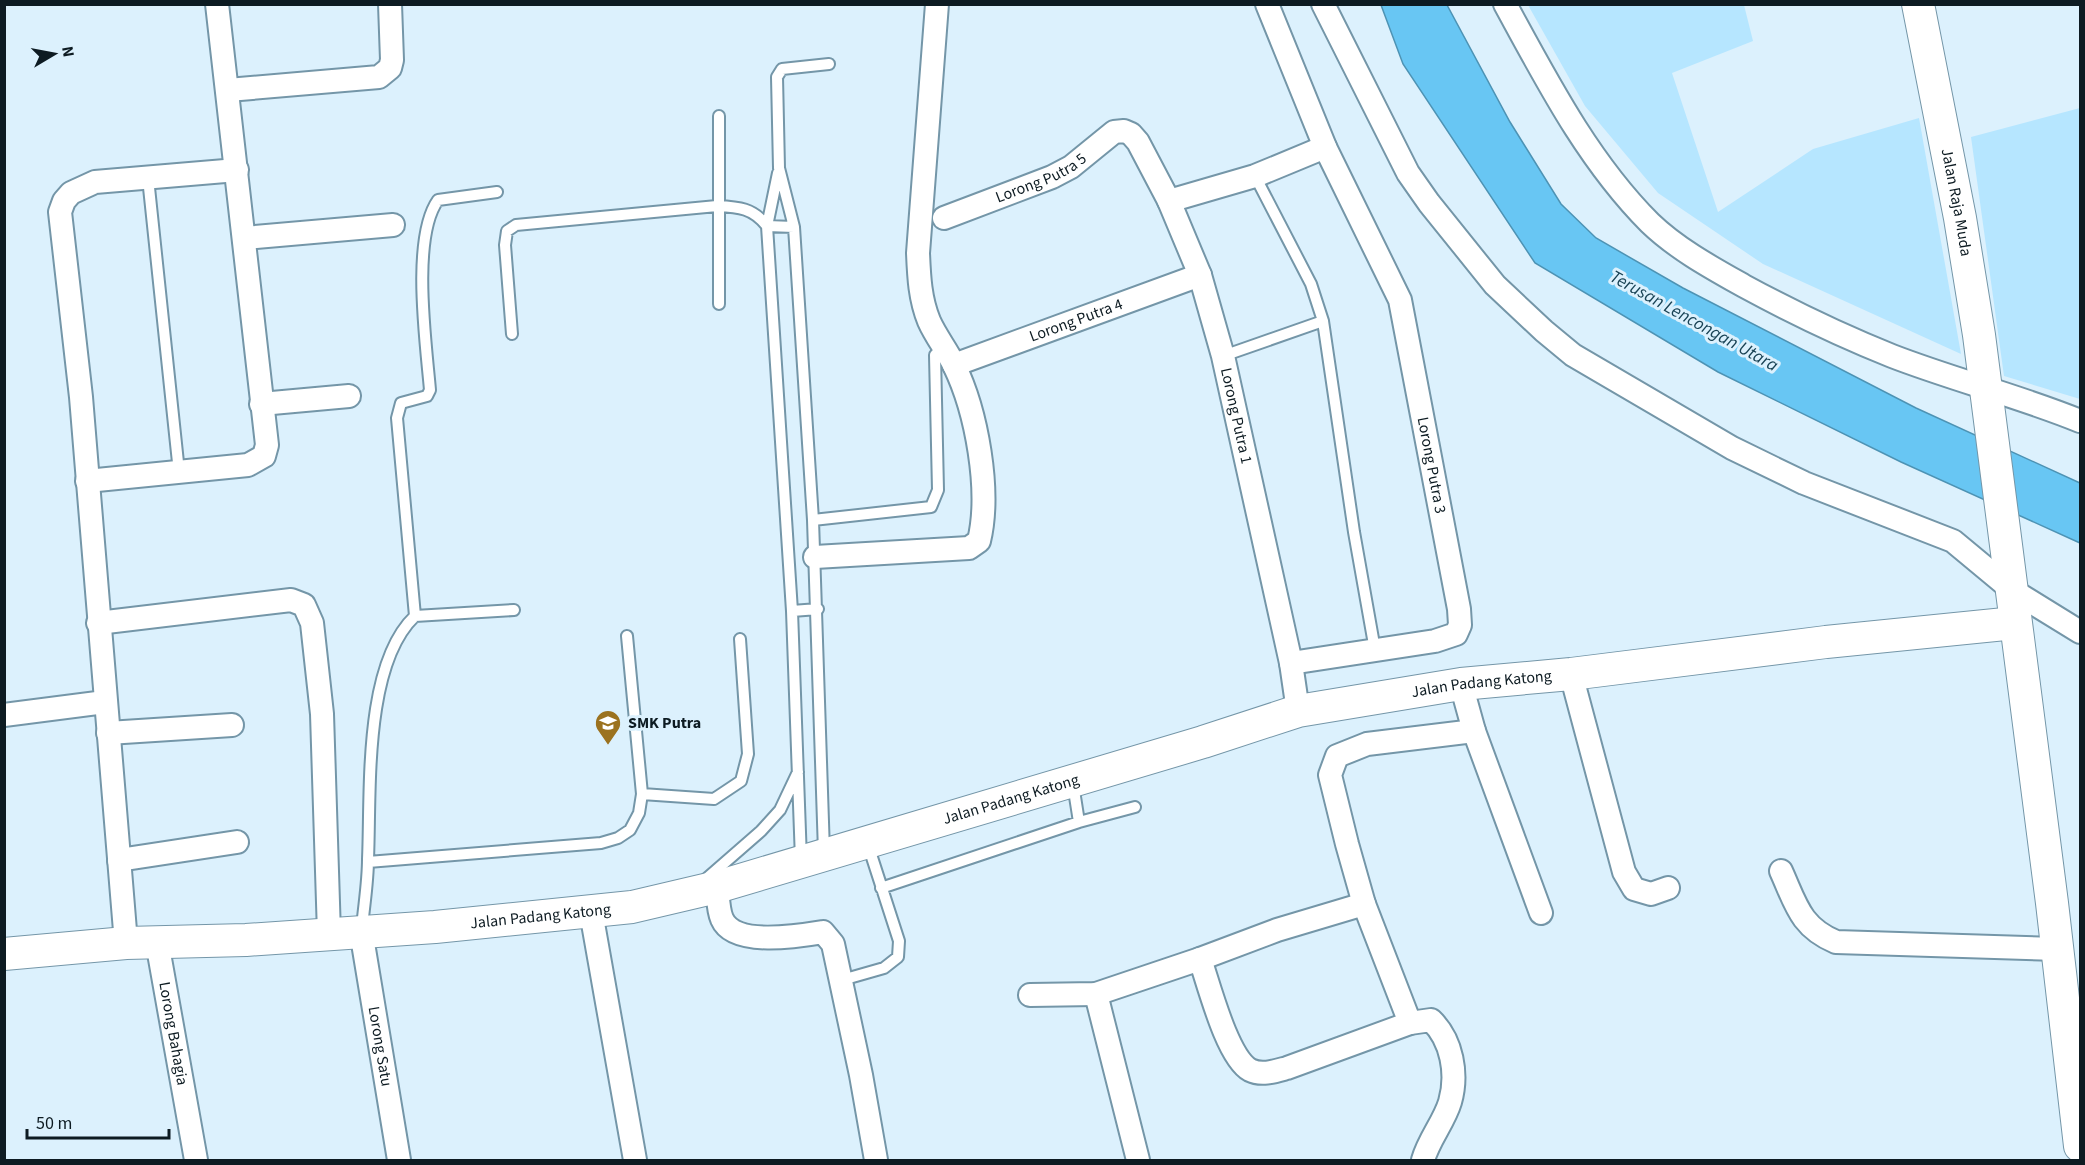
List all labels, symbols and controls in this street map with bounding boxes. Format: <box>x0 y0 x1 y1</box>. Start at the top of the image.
north arrow <box>24 24 84 84</box>
text: N <box>56 44 80 59</box>
street label: Jalan Raja Muda <box>1936 146 1977 258</box>
street label: Lorong Putra 5 <box>992 148 1091 208</box>
water label: Terusan Lencongan Utara <box>1605 264 1783 378</box>
street label: Lorong Putra 4 <box>1026 293 1126 348</box>
street label: Lorong Putra 1 <box>1215 365 1258 466</box>
street label: Lorong Putra 3 <box>1412 415 1452 516</box>
street label: Jalan Padang Katong <box>1410 665 1553 703</box>
school or university icon: SMK Putra <box>593 708 623 746</box>
place label: SMK Putra <box>628 712 701 734</box>
street label: Jalan Padang Katong <box>940 769 1082 830</box>
street label: Jalan Padang Katong <box>469 898 612 934</box>
street label: Lorong Bahagia <box>153 980 193 1087</box>
street label: Lorong Satu <box>363 1005 398 1088</box>
scale bar <box>27 1102 170 1140</box>
text: 50 m <box>36 1111 72 1136</box>

